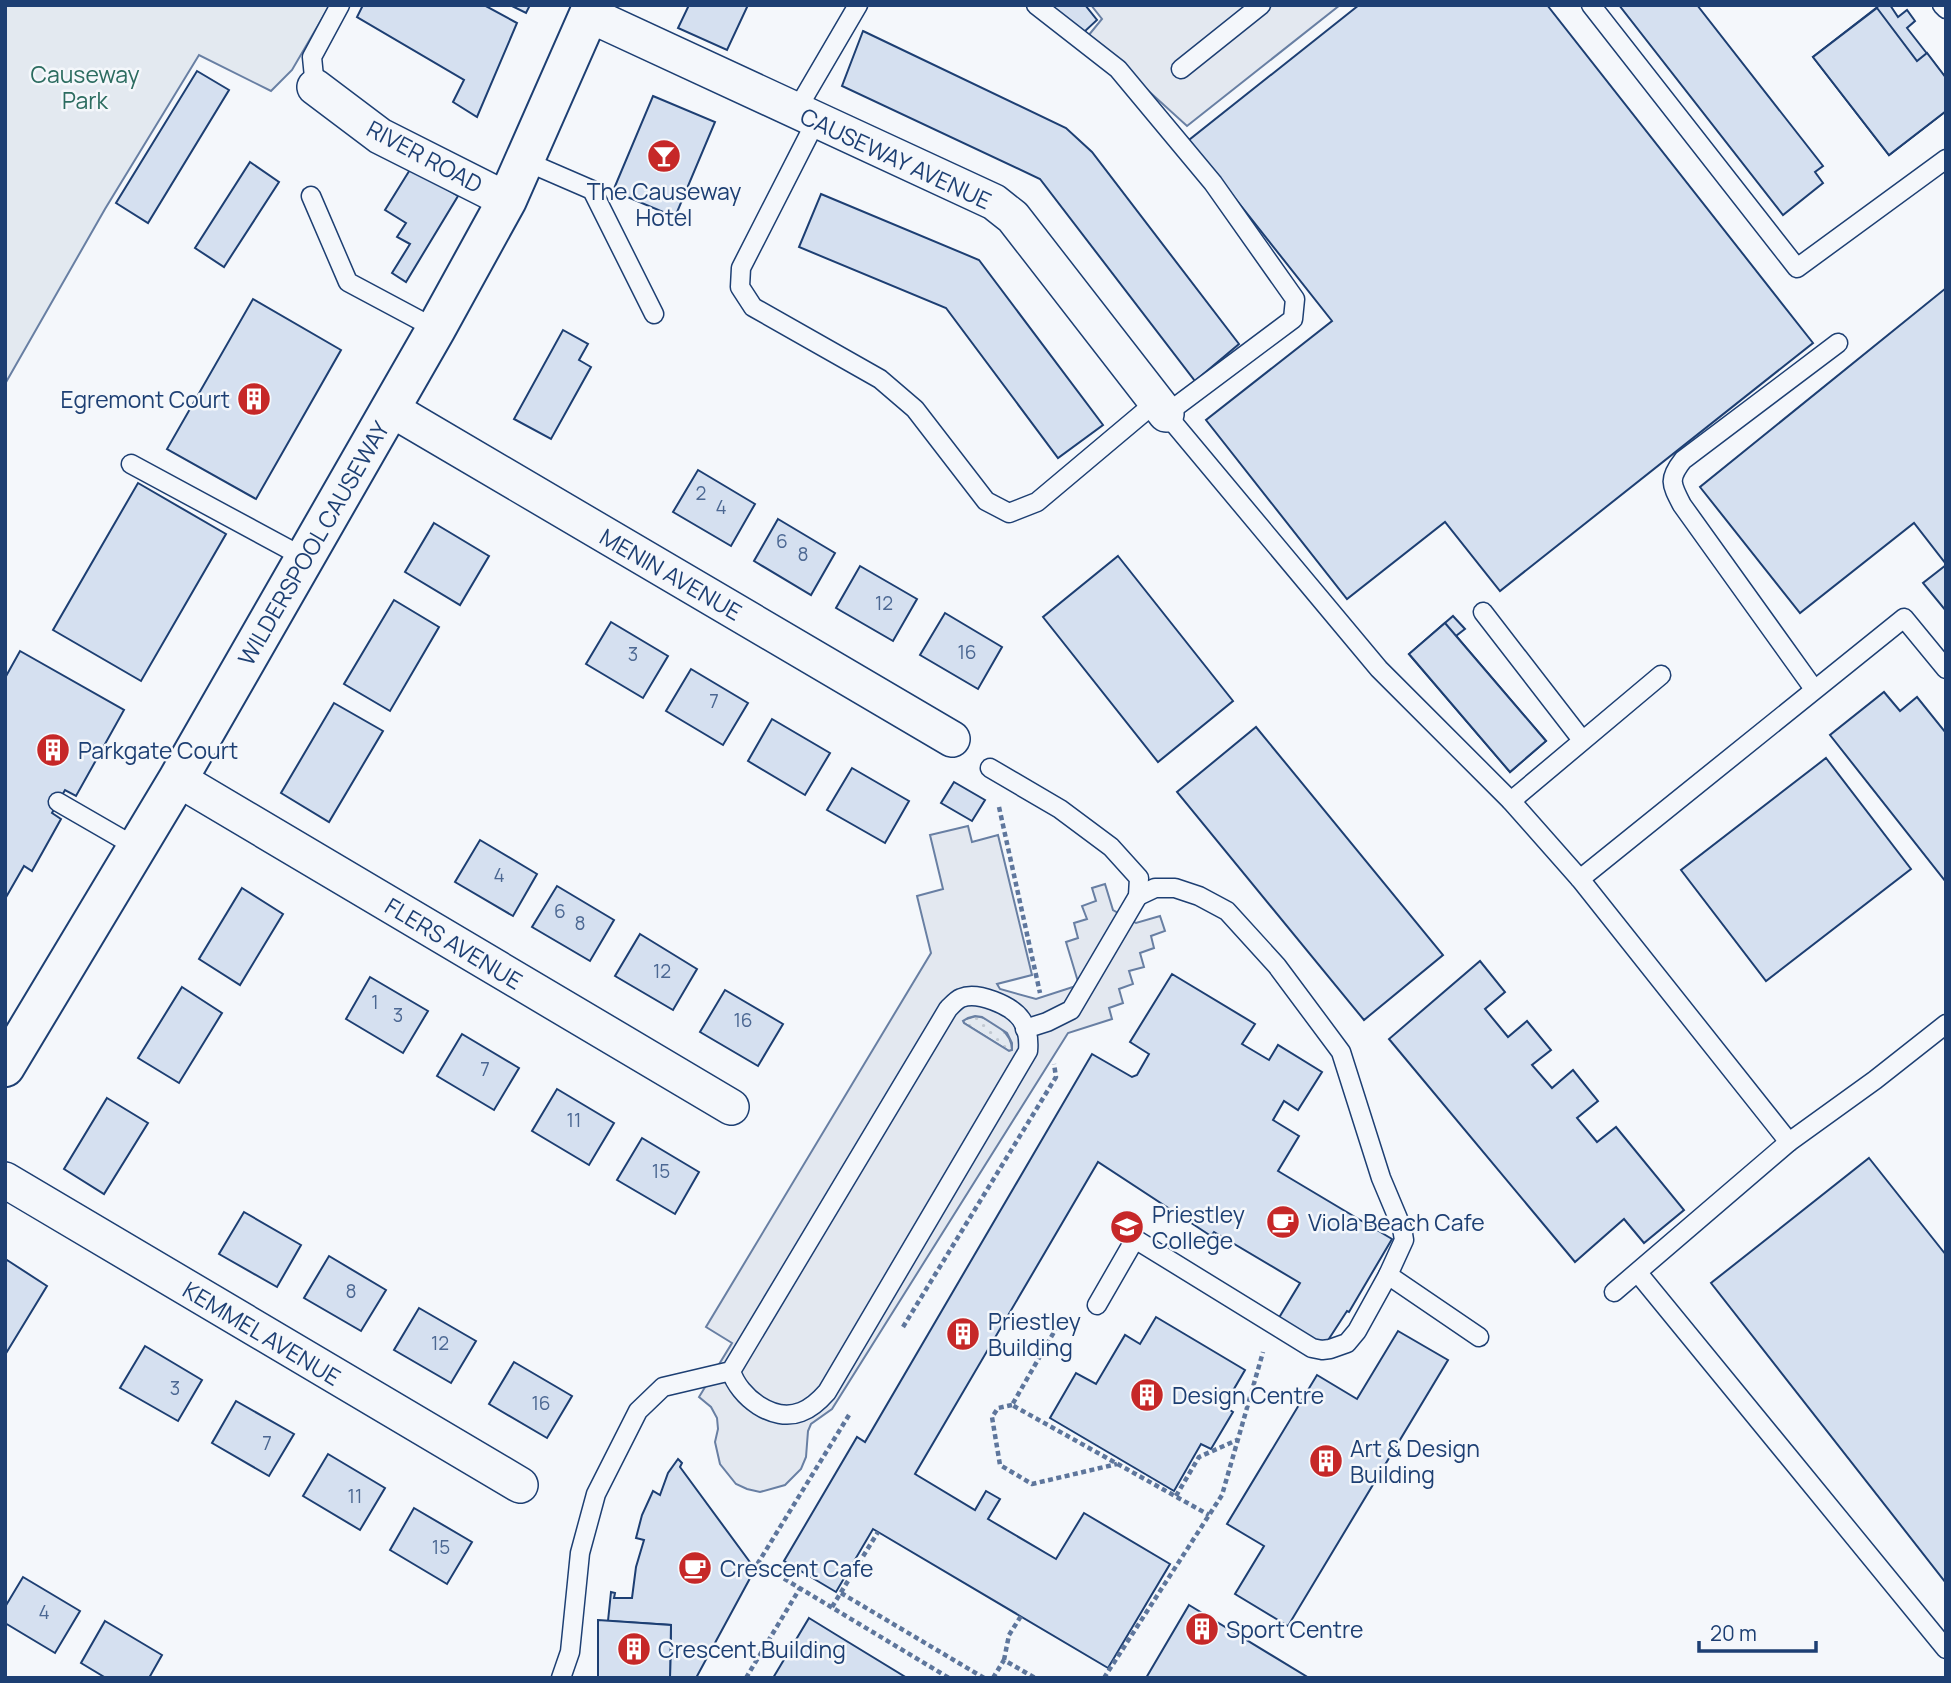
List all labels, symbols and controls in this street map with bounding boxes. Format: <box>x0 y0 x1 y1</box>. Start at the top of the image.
park label: Causeway Park <box>30 58 140 116</box>
street label: CAUSEWAY AVENUE <box>795 100 997 216</box>
street label: RIVER ROAD <box>362 112 488 200</box>
bar icon: The Causeway Hotel <box>645 137 683 175</box>
place label: The Causeway Hotel <box>587 175 741 233</box>
building icon: Egremont Court <box>235 380 273 418</box>
place label: Egremont Court <box>60 383 230 415</box>
street label: WILDERSPOOL CAUSEWAY <box>230 415 396 671</box>
house number: 2 <box>696 480 706 506</box>
house number: 4 <box>715 494 727 520</box>
street label: MENIN AVENUE <box>594 520 748 628</box>
house number: 6 <box>776 528 788 554</box>
house number: 8 <box>797 541 809 567</box>
house number: 12 <box>875 590 893 616</box>
house number: 16 <box>957 639 977 665</box>
house number: 3 <box>628 641 638 667</box>
house number: 7 <box>709 688 719 714</box>
building icon: Parkgate Court <box>34 731 72 769</box>
place label: Parkgate Court <box>78 734 238 766</box>
house number: 4 <box>493 862 505 888</box>
street label: FLERS AVENUE <box>379 889 529 997</box>
house number: 6 <box>554 898 566 924</box>
house number: 8 <box>574 910 586 936</box>
house number: 12 <box>653 958 671 984</box>
house number: 1 <box>371 989 379 1015</box>
house number: 3 <box>393 1002 403 1028</box>
house number: 16 <box>733 1007 753 1033</box>
house number: 7 <box>480 1056 490 1082</box>
house number: 11 <box>567 1107 581 1133</box>
house number: 15 <box>652 1158 670 1184</box>
place label: Priestley College <box>1152 1198 1245 1256</box>
cafe icon: Viola Beach Cafe <box>1264 1203 1302 1241</box>
place label: Viola Beach Cafe <box>1308 1206 1485 1238</box>
school or university icon: Priestley College <box>1108 1208 1146 1246</box>
street label: KEMMEL AVENUE <box>177 1273 347 1393</box>
house number: 8 <box>345 1278 357 1304</box>
place label: Priestley Building <box>988 1305 1081 1363</box>
building icon: Priestley Building <box>944 1315 982 1353</box>
house number: 12 <box>431 1330 449 1356</box>
house number: 3 <box>170 1375 180 1401</box>
building icon: Design Centre <box>1128 1376 1166 1414</box>
place label: Design Centre <box>1172 1379 1324 1411</box>
house number: 16 <box>531 1390 551 1416</box>
house number: 7 <box>262 1430 272 1456</box>
place label: Art & Design Building <box>1350 1432 1480 1490</box>
building icon: Art & Design Building <box>1307 1442 1345 1480</box>
house number: 11 <box>348 1483 362 1509</box>
house number: 15 <box>432 1534 450 1560</box>
cafe icon: Crescent Cafe <box>676 1549 714 1587</box>
place label: Crescent Cafe <box>720 1552 873 1584</box>
house number: 4 <box>38 1599 50 1625</box>
building icon: Sport Centre <box>1183 1610 1221 1648</box>
scale bar <box>1699 1610 1816 1654</box>
place label: Sport Centre <box>1226 1613 1363 1645</box>
text: 20 m <box>1710 1619 1757 1647</box>
building icon: Crescent Building <box>615 1630 653 1668</box>
place label: Crescent Building <box>658 1633 846 1665</box>

